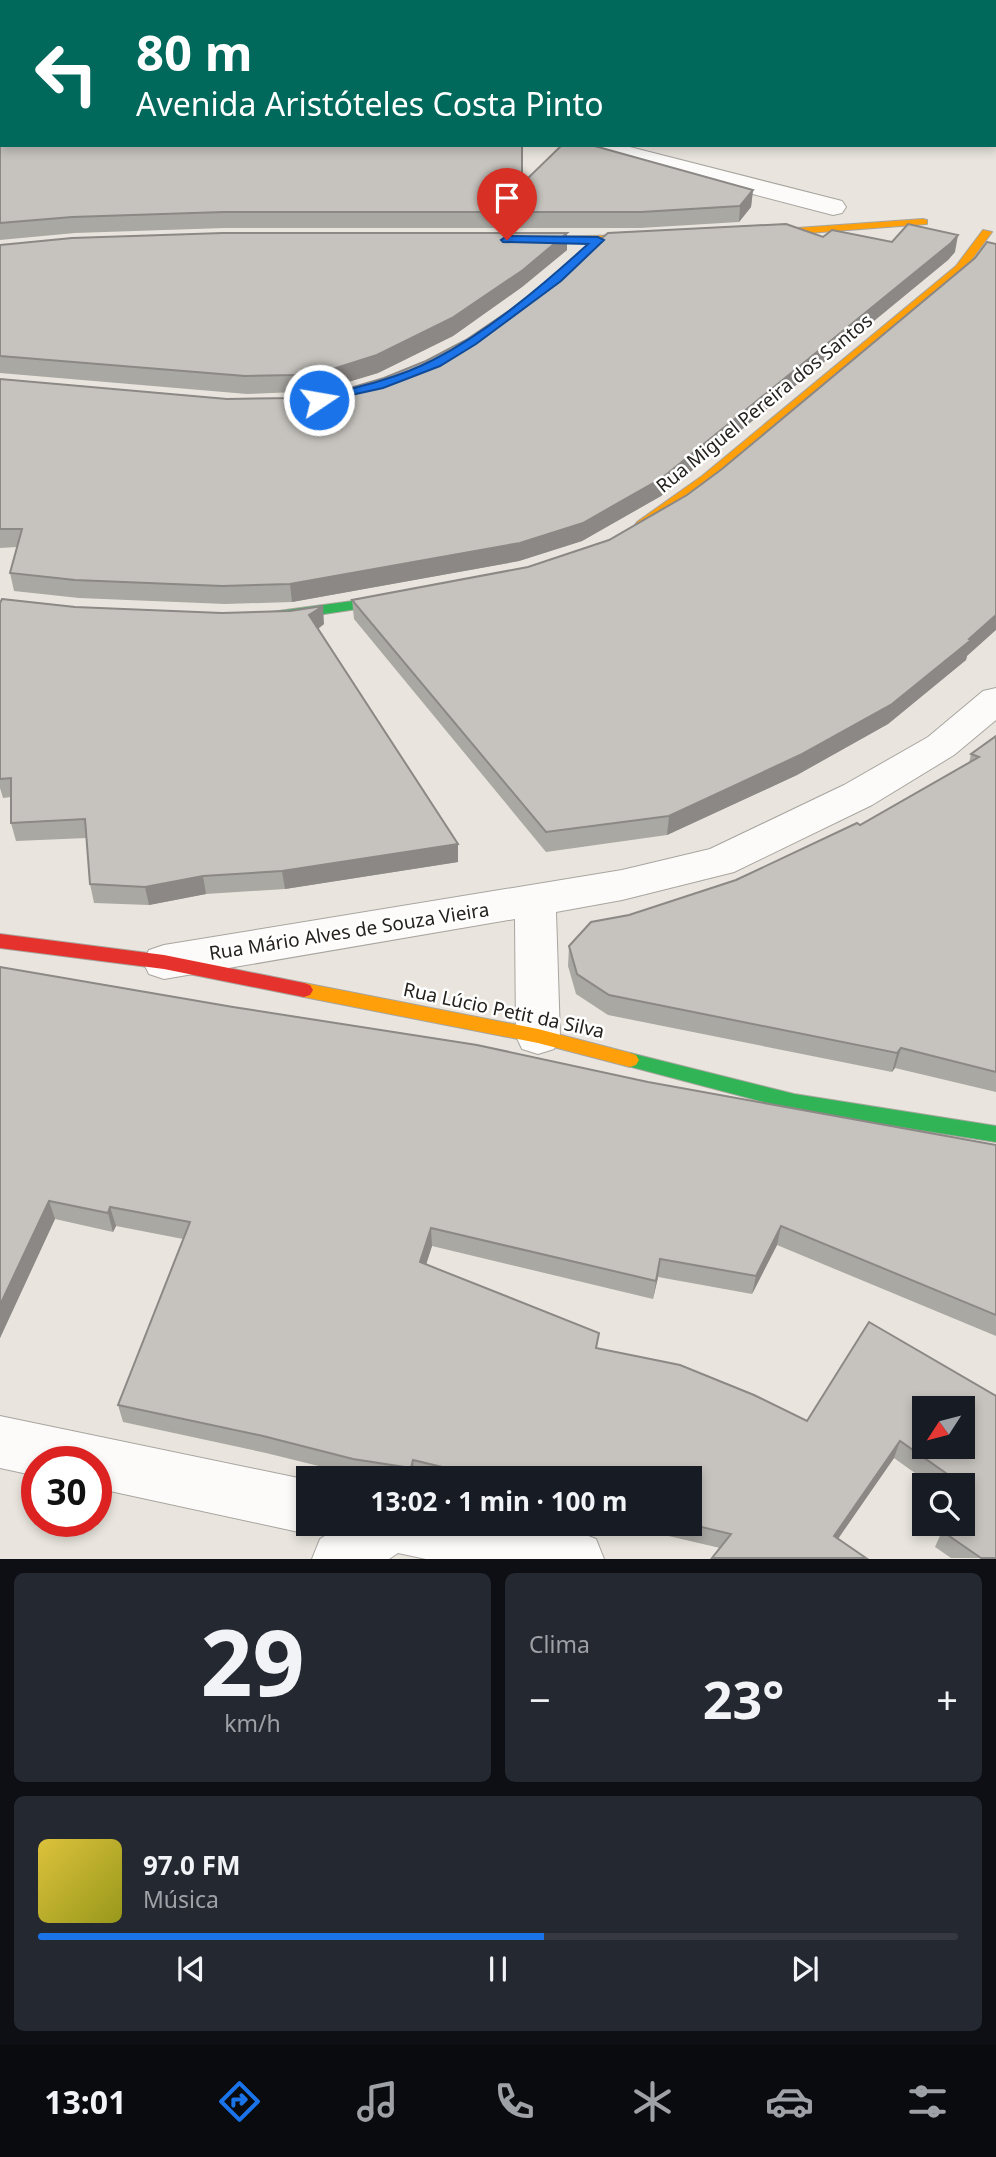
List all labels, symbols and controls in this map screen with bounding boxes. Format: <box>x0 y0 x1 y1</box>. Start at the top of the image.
text: 80 m <box>136 19 253 85</box>
icon: left <box>21 28 112 119</box>
text: Avenida Aristóteles Costa Pinto <box>136 82 604 125</box>
pin <box>477 168 537 240</box>
icon: arrive <box>488 179 526 217</box>
street label: Rua Miguel Pereira dos Santos <box>650 308 878 498</box>
position arrow <box>282 363 356 437</box>
street label: Rua Mário Alves de Souza Vieira <box>207 896 491 966</box>
street label: Rua Lúcio Petit da Silva <box>401 976 607 1044</box>
north arrow <box>912 1396 975 1460</box>
map controls <box>912 1396 975 1536</box>
speed limit sign: 30 <box>21 1446 112 1537</box>
button: search <box>912 1473 975 1536</box>
text: 13:02 · 1 min · 100 m <box>371 1483 627 1519</box>
text: 29 <box>200 1599 305 1723</box>
text: Clima <box>529 1628 590 1660</box>
text: 23° <box>703 1663 784 1734</box>
text: − <box>529 1673 551 1725</box>
text: + <box>936 1673 958 1725</box>
text: km/h <box>224 1707 281 1739</box>
text: 97.0 FM <box>143 1847 240 1883</box>
text: Música <box>143 1883 219 1915</box>
icon: previous <box>172 1950 210 1988</box>
icon: pause <box>479 1950 517 1988</box>
icon: next <box>786 1950 824 1988</box>
icon: directions <box>215 2077 264 2126</box>
icon: music <box>353 2077 402 2126</box>
icon: phone <box>490 2077 539 2126</box>
icon: climate <box>628 2077 677 2126</box>
icon: car <box>765 2077 814 2126</box>
icon: filters <box>903 2077 952 2126</box>
text: 13:01 <box>44 2080 126 2123</box>

